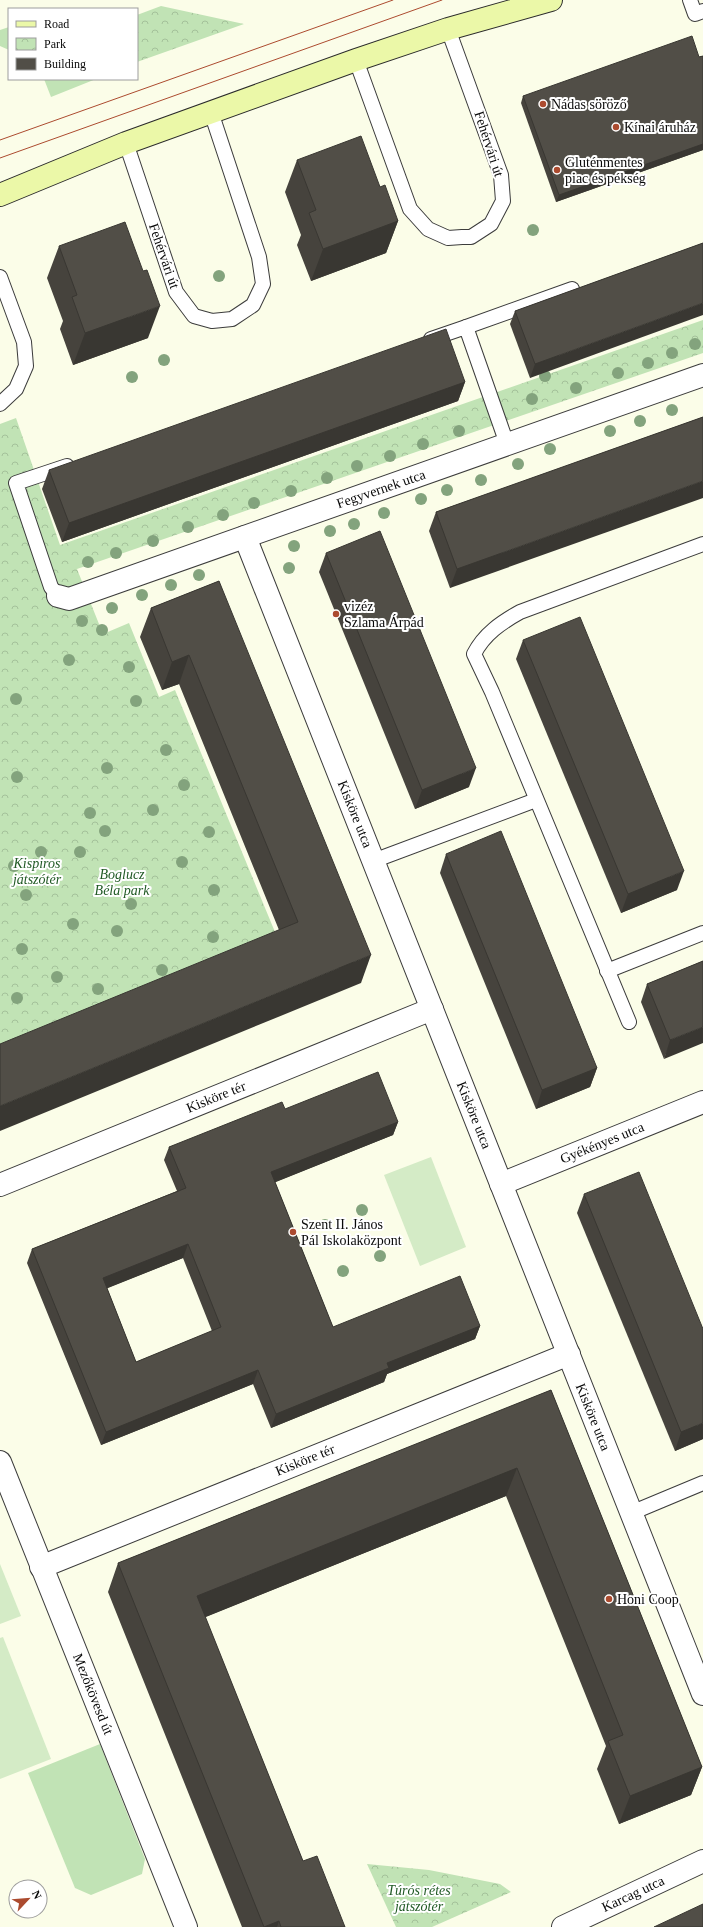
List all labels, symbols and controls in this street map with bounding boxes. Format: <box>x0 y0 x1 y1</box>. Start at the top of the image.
legend <box>8 8 138 80</box>
text: Road <box>44 17 69 31</box>
text: Park <box>44 37 66 51</box>
text: Building <box>44 57 86 71</box>
place label: Nádas söröző <box>551 97 627 112</box>
marker: Nádas söröző <box>538 99 548 109</box>
street label: Fehérvári út <box>471 109 507 179</box>
place label: Kínai áruház <box>624 120 696 135</box>
marker: Kínai áruház <box>611 122 621 132</box>
place label: Gluténmentes piac és pékség <box>565 155 646 186</box>
marker: Gluténmentes piac és pékség <box>552 165 562 175</box>
street label: Fehérvári út <box>146 221 182 291</box>
street label: Fegyvernek utca <box>335 467 428 511</box>
place label: vizéz Szlama Árpád <box>344 599 424 630</box>
marker: vizéz Szlama Árpád <box>331 609 341 619</box>
street label: Kisköre utca <box>335 778 376 851</box>
park label: Kispiros játszótér <box>11 856 62 887</box>
park label: Boglucz Béla park <box>95 867 150 898</box>
street label: Kisköre tér <box>184 1078 248 1116</box>
street label: Kisköre utca <box>454 1079 495 1152</box>
street label: Gyékényes utca <box>558 1119 647 1167</box>
place label: Szent II. János Pál Iskolaközpont <box>301 1217 402 1248</box>
marker: Szent II. János Pál Iskolaközpont <box>288 1227 298 1237</box>
street label: Kisköre utca <box>573 1381 614 1454</box>
street label: Kisköre tér <box>273 1441 337 1479</box>
place label: Honi Coop <box>617 1592 679 1607</box>
marker: Honi Coop <box>604 1594 614 1604</box>
street label: Mezőkövesd út <box>70 1651 116 1737</box>
street label: Karcag utca <box>599 1873 667 1915</box>
north arrow <box>8 1879 48 1919</box>
park label: Túrós rétes játszótér <box>387 1883 451 1914</box>
text: N <box>30 1888 44 1901</box>

